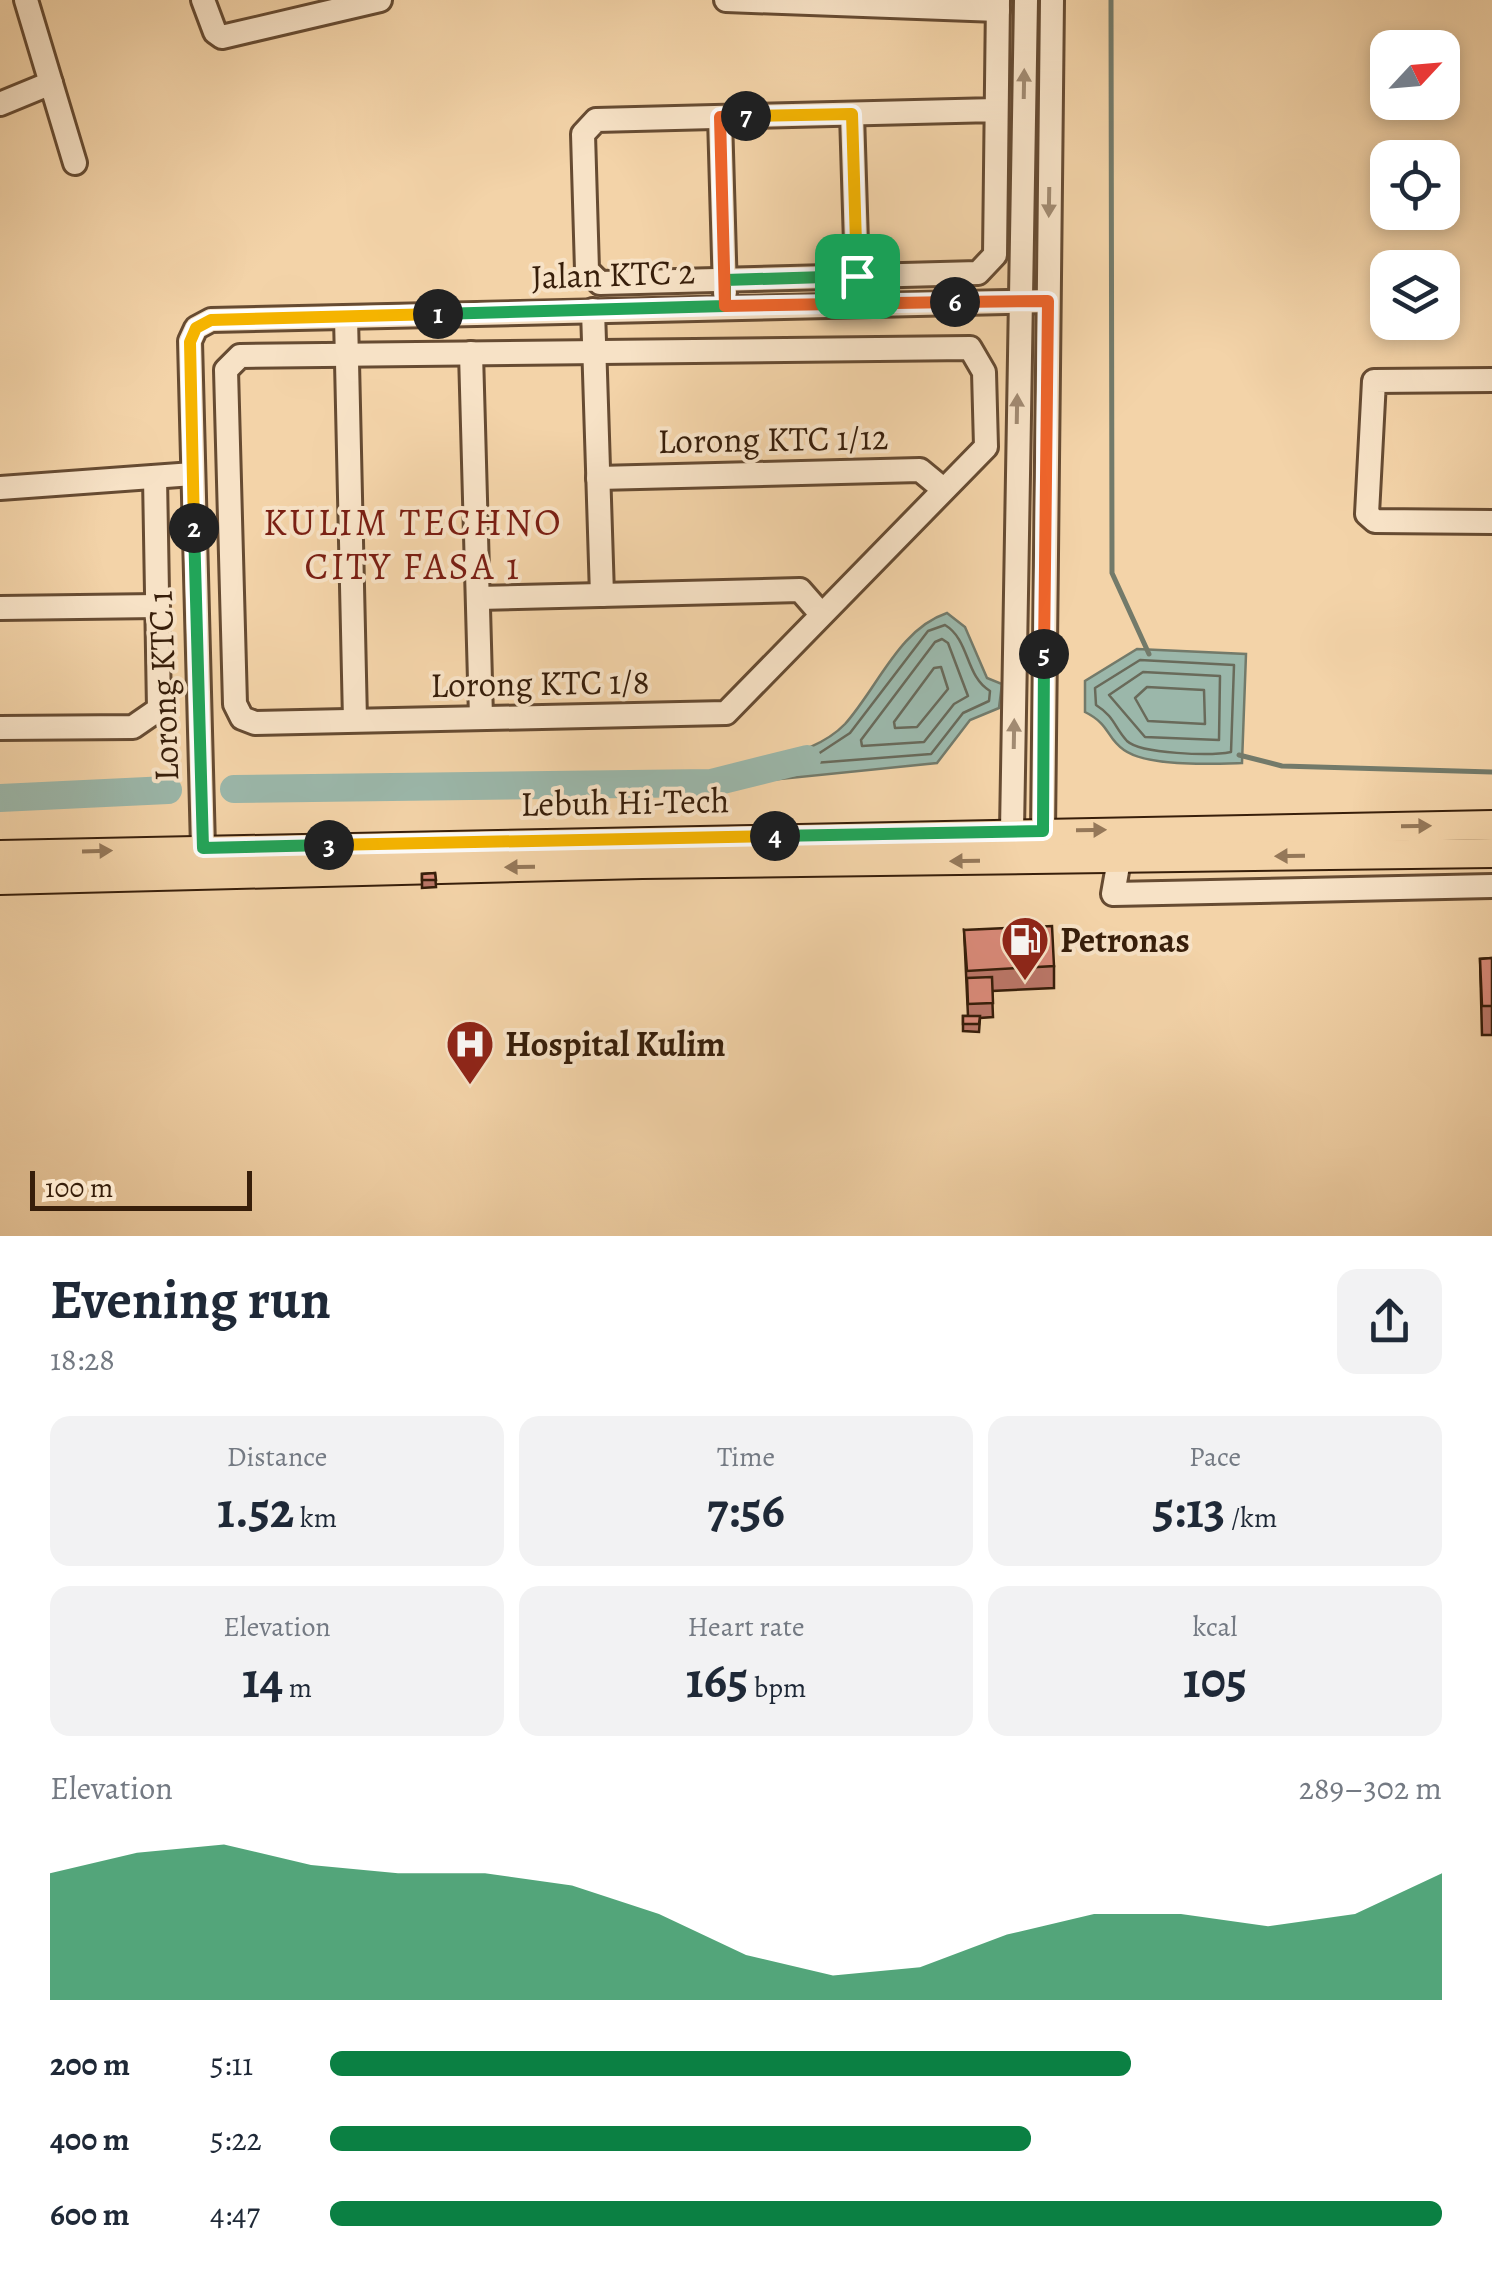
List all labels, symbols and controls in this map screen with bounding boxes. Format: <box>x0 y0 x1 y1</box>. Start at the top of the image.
north arrow <box>1370 30 1460 120</box>
map controls <box>1370 30 1460 340</box>
one-way arrow <box>1017 67 1033 99</box>
pin: 7 <box>721 91 771 141</box>
text: 7 <box>740 97 752 135</box>
button: locate <box>1370 140 1460 230</box>
one-way arrow <box>1041 187 1057 219</box>
pin <box>815 234 900 319</box>
street label: Jalan KTC 2 <box>530 247 696 301</box>
icon: arrive <box>830 249 885 304</box>
button: layers <box>1370 250 1460 340</box>
pin: 6 <box>930 277 980 327</box>
text: 6 <box>948 283 962 321</box>
pin: 1 <box>413 289 463 339</box>
text: 1 <box>433 295 443 333</box>
one-way arrow <box>1010 392 1026 424</box>
street label: Lorong KTC 1/12 <box>657 413 889 465</box>
district label: KULIM TECHNO CITY FASA 1 <box>263 496 563 592</box>
pin: 2 <box>169 503 219 553</box>
text: 2 <box>187 509 201 547</box>
street label: Lorong KTC 1 <box>136 590 190 782</box>
pin: 5 <box>1019 629 1069 679</box>
text: 5 <box>1038 635 1050 673</box>
street label: Lorong KTC 1/8 <box>430 657 650 709</box>
one-way arrow <box>1007 717 1023 749</box>
street label: Lebuh Hi-Tech <box>520 776 730 828</box>
pin: 4 <box>750 811 800 861</box>
text: 4 <box>768 817 782 855</box>
one-way arrow <box>1400 818 1432 834</box>
pin: 3 <box>304 820 354 870</box>
one-way arrow <box>1075 822 1107 838</box>
text: 3 <box>323 826 335 864</box>
one-way arrow <box>82 843 114 859</box>
one-way arrow <box>1273 848 1305 864</box>
one-way arrow <box>948 853 980 869</box>
one-way arrow <box>504 860 536 876</box>
fuel station icon: Petronas <box>999 914 1051 982</box>
place label: Petronas <box>1060 916 1190 964</box>
hospital icon: Hospital Kulim <box>444 1018 496 1086</box>
place label: Hospital Kulim <box>505 1020 726 1068</box>
scale bar <box>30 1166 252 1210</box>
text: 100 m <box>45 1169 113 1207</box>
text: Evening run <box>50 1262 331 1337</box>
button: share <box>1337 1269 1442 1374</box>
text: 18:28 <box>50 1337 115 1381</box>
text: Distance <box>227 1438 327 1476</box>
text: Time <box>717 1438 775 1476</box>
text: Pace <box>1189 1438 1241 1476</box>
text: 1.52 <box>217 1476 294 1544</box>
text: 7:56 <box>707 1476 785 1544</box>
text: 5:13 <box>1153 1476 1225 1544</box>
text: km <box>294 1499 337 1537</box>
text: /km <box>1225 1499 1277 1537</box>
text: Elevation <box>223 1608 331 1646</box>
text: Heart rate <box>688 1608 804 1646</box>
text: kcal <box>1193 1608 1237 1646</box>
text: 14 <box>242 1646 283 1714</box>
text: 165 <box>686 1646 748 1714</box>
text: 105 <box>1183 1646 1247 1714</box>
text: m <box>283 1669 312 1707</box>
text: bpm <box>748 1669 806 1707</box>
text: Elevation <box>50 1766 173 1810</box>
text: 289–302 m <box>1299 1766 1442 1810</box>
text: 200 m <box>50 2042 130 2086</box>
text: 5:11 <box>210 2042 253 2086</box>
text: 400 m <box>50 2117 130 2161</box>
text: 5:22 <box>210 2117 262 2161</box>
text: 600 m <box>50 2192 130 2236</box>
text: 4:47 <box>210 2192 260 2236</box>

